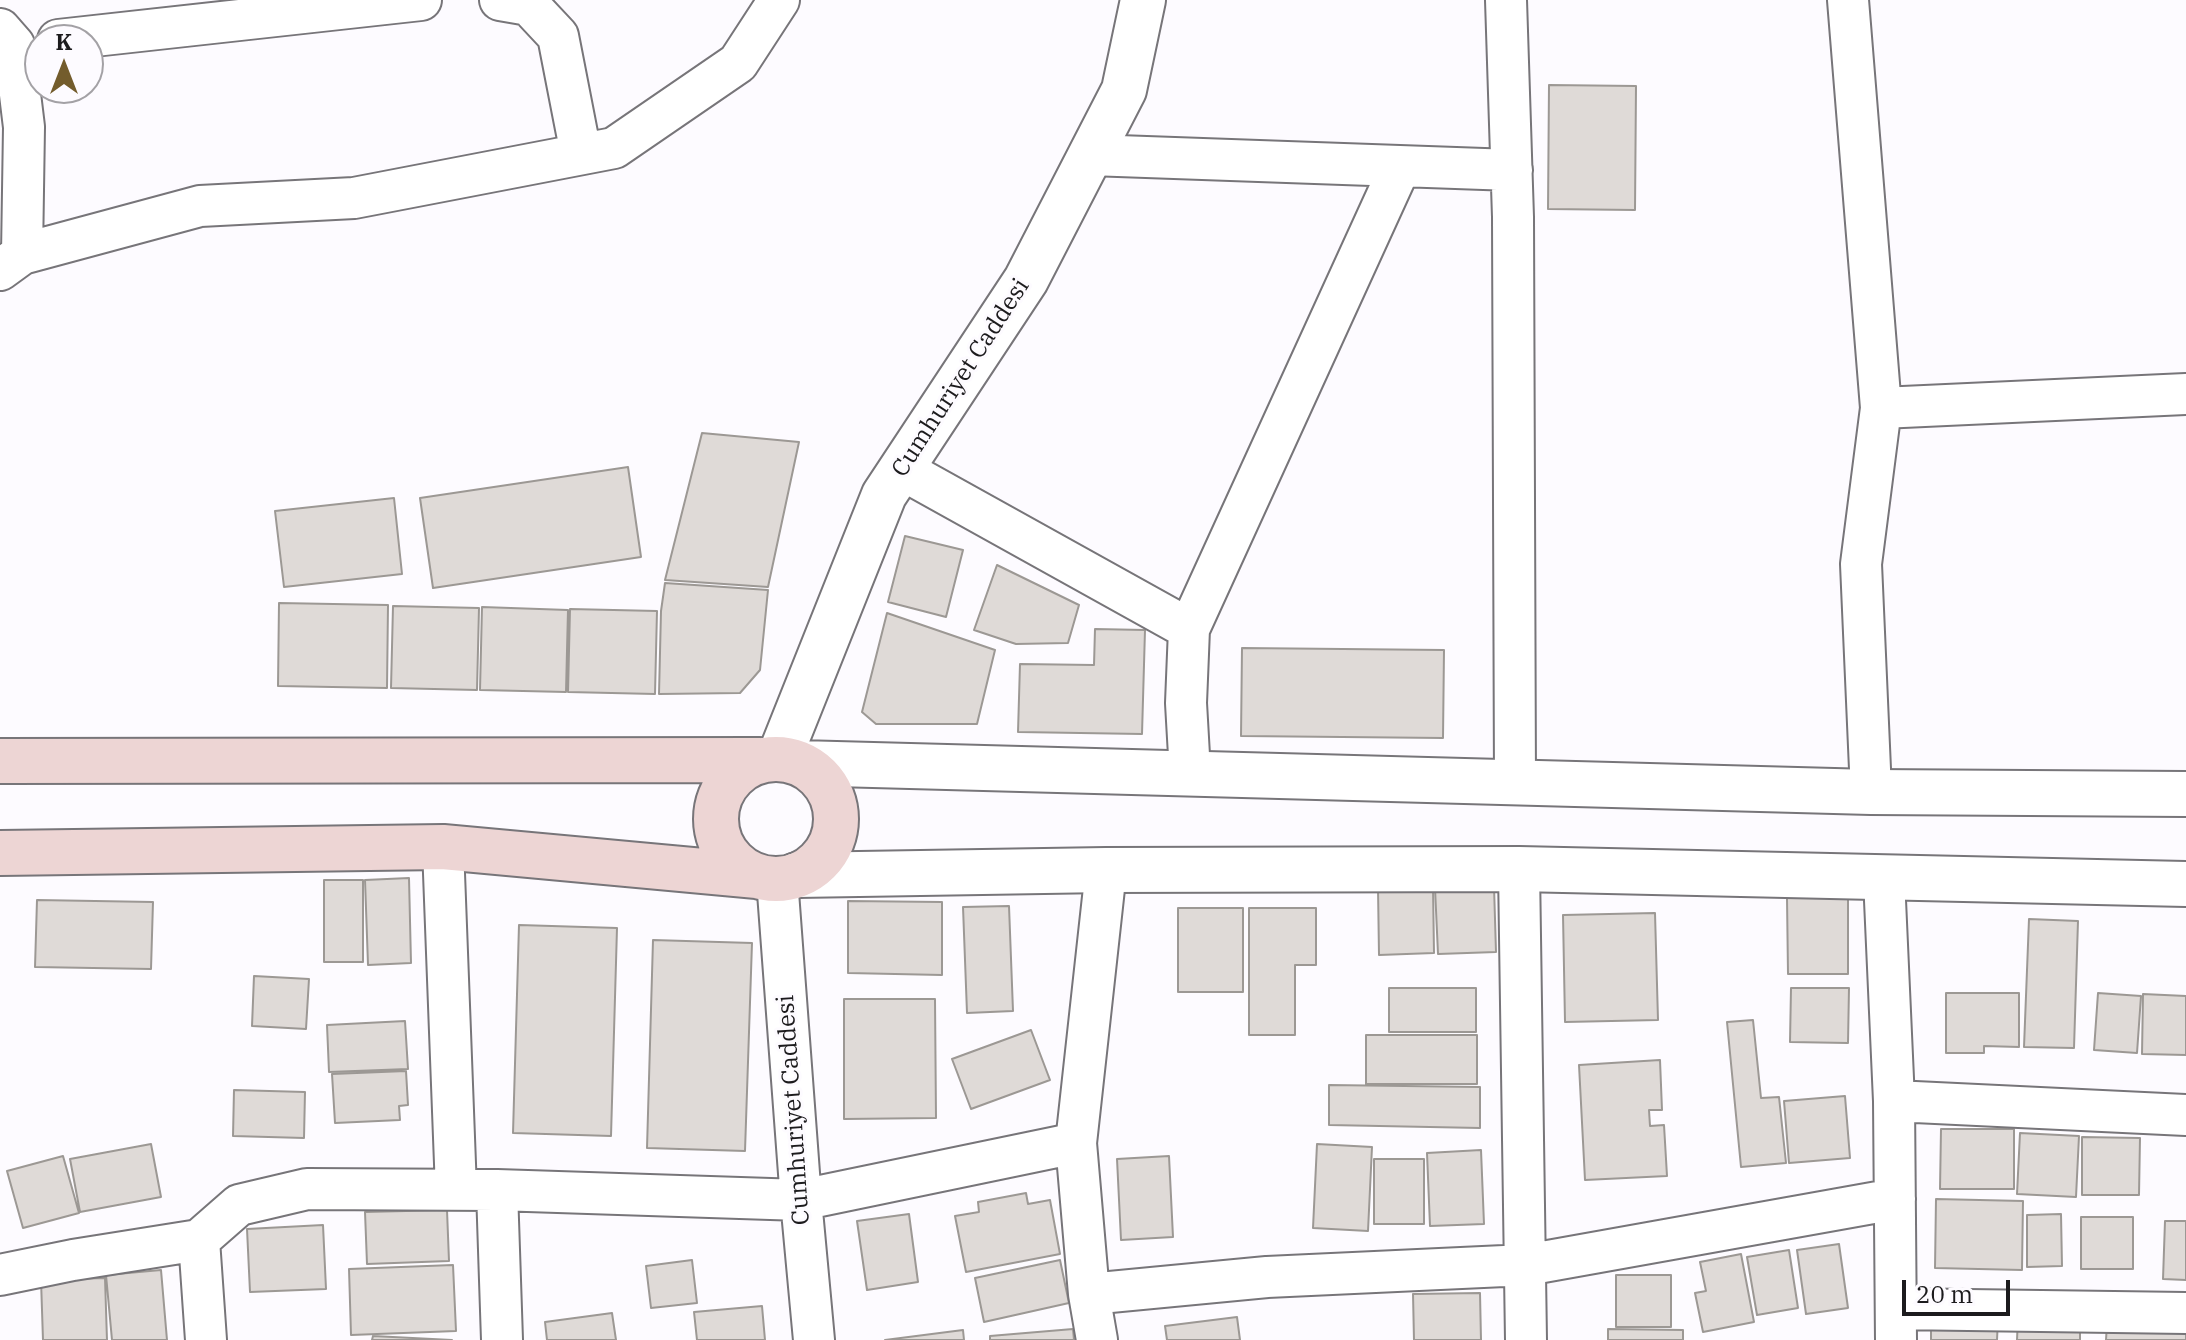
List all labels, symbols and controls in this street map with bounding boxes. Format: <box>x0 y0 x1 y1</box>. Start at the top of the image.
north arrow <box>24 24 104 104</box>
text: K <box>56 27 72 56</box>
street label: Cumhuriyet Caddesi <box>886 273 1036 483</box>
street label: Cumhuriyet Caddesi <box>772 994 816 1226</box>
scale bar <box>1906 1264 2014 1314</box>
text: 20 m <box>1916 1278 1973 1310</box>

